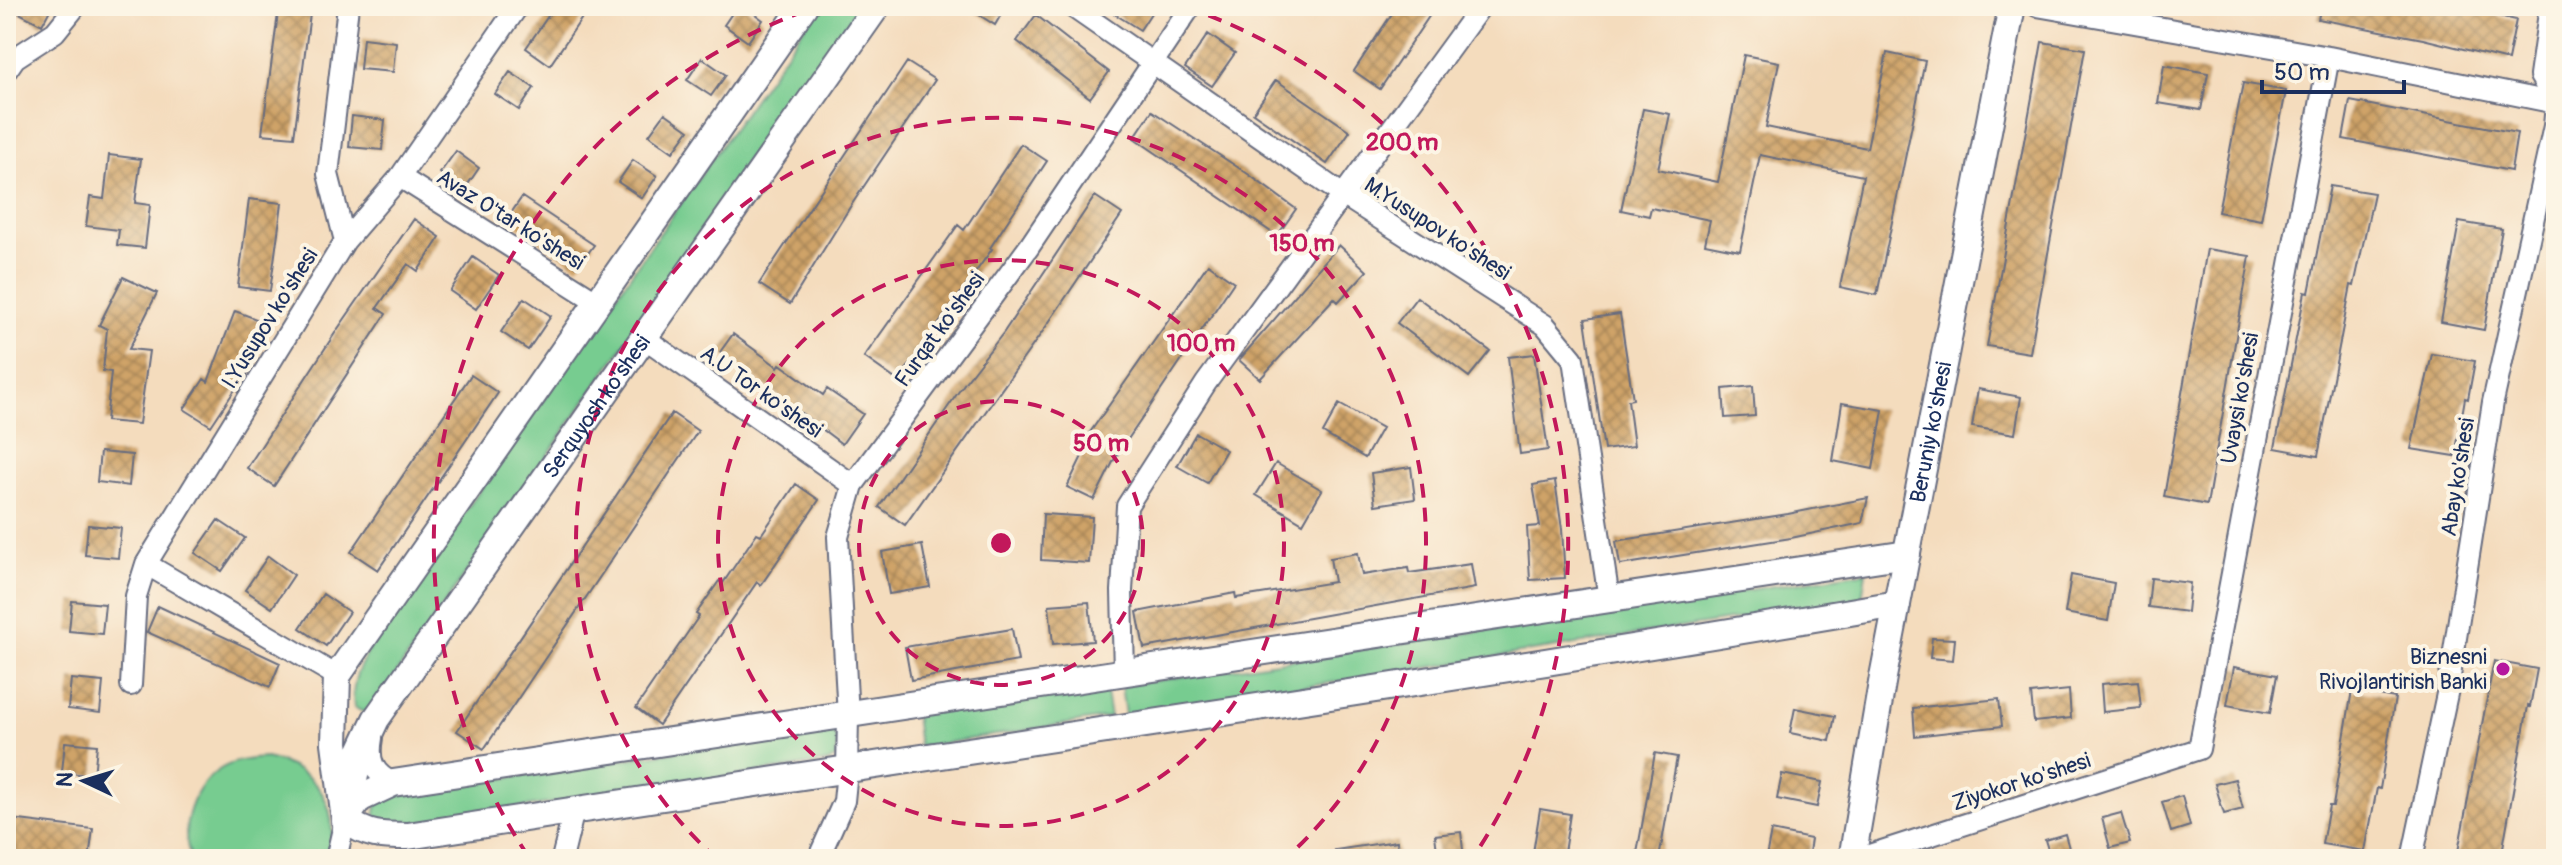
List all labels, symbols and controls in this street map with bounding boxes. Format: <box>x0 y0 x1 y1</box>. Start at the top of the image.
scale bar <box>2262 44 2404 94</box>
text: 50 m <box>2274 58 2330 87</box>
text: 200 m <box>1366 128 1438 157</box>
street label: Avaz O'tar ko'shesi <box>431 163 590 277</box>
street label: M.Yusupov ko'shesi <box>1359 171 1516 287</box>
text: 150 m <box>1269 229 1335 258</box>
street label: I.Yusupov ko'shesi <box>215 243 324 394</box>
street label: Furqat ko'shesi <box>889 266 991 393</box>
street label: Serquyosh ko'shesi <box>537 329 657 484</box>
text: 100 m <box>1167 329 1235 358</box>
street label: Uvaysi ko'shesi <box>2215 330 2265 466</box>
street label: A.U Tor ko'shesi <box>695 339 828 444</box>
street label: Beruniy ko'shesi <box>1904 359 1958 505</box>
street label: Abay ko'shesi <box>2435 416 2481 538</box>
text: 50 m <box>1073 429 1129 458</box>
centre of rings <box>987 529 1015 557</box>
place label: Biznesni Rivojlantirish Banki <box>2319 643 2487 696</box>
marker: Biznesni Rivojlantirish Banki <box>2494 660 2512 678</box>
north arrow <box>44 741 124 821</box>
street label: Ziyokor ko'shesi <box>1949 746 2094 817</box>
text: N <box>51 771 80 788</box>

